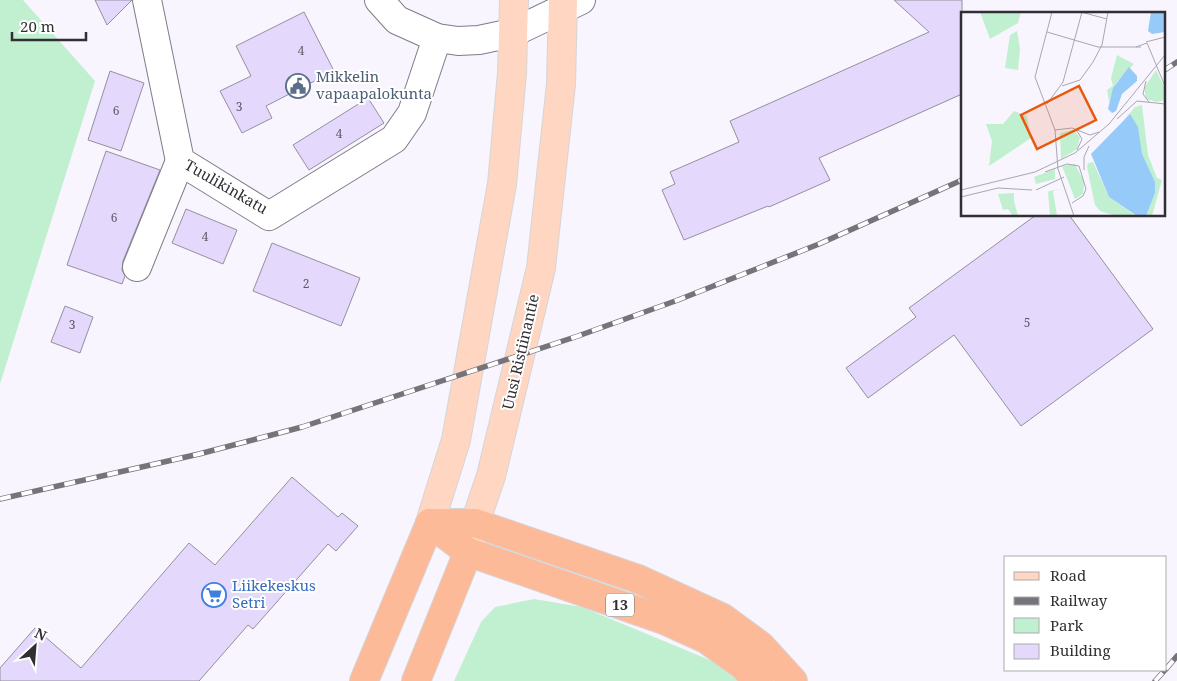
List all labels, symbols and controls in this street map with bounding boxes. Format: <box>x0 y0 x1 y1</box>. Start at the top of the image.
scale bar <box>12 10 86 42</box>
inset map <box>961 12 1164 216</box>
text: 20 m <box>20 16 55 36</box>
house number: 4 <box>298 42 305 59</box>
place label: Mikkelin vapaapalokunta <box>316 66 432 103</box>
public building icon: Mikkelin vapaapalokunta <box>285 73 311 99</box>
house number: 3 <box>236 98 243 115</box>
house number: 6 <box>113 102 120 119</box>
house number: 4 <box>336 125 343 142</box>
street label: Tuulikinkatu <box>181 154 272 218</box>
house number: 6 <box>111 209 118 226</box>
house number: 4 <box>202 228 209 245</box>
house number: 2 <box>303 275 309 292</box>
street label: Uusi Ristiinantie <box>497 292 543 411</box>
house number: 5 <box>1024 314 1030 331</box>
house number: 3 <box>69 316 76 333</box>
legend <box>1004 556 1167 671</box>
text: Road <box>1050 565 1086 585</box>
place label: Liikekeskus Setri <box>232 575 316 612</box>
supermarket icon: Liikekeskus Setri <box>201 582 227 608</box>
text: Railway <box>1050 590 1108 610</box>
road number: 13 <box>606 594 634 616</box>
text: Park <box>1050 615 1084 635</box>
north arrow <box>10 621 60 671</box>
text: N <box>32 623 50 645</box>
text: Building <box>1050 640 1111 660</box>

